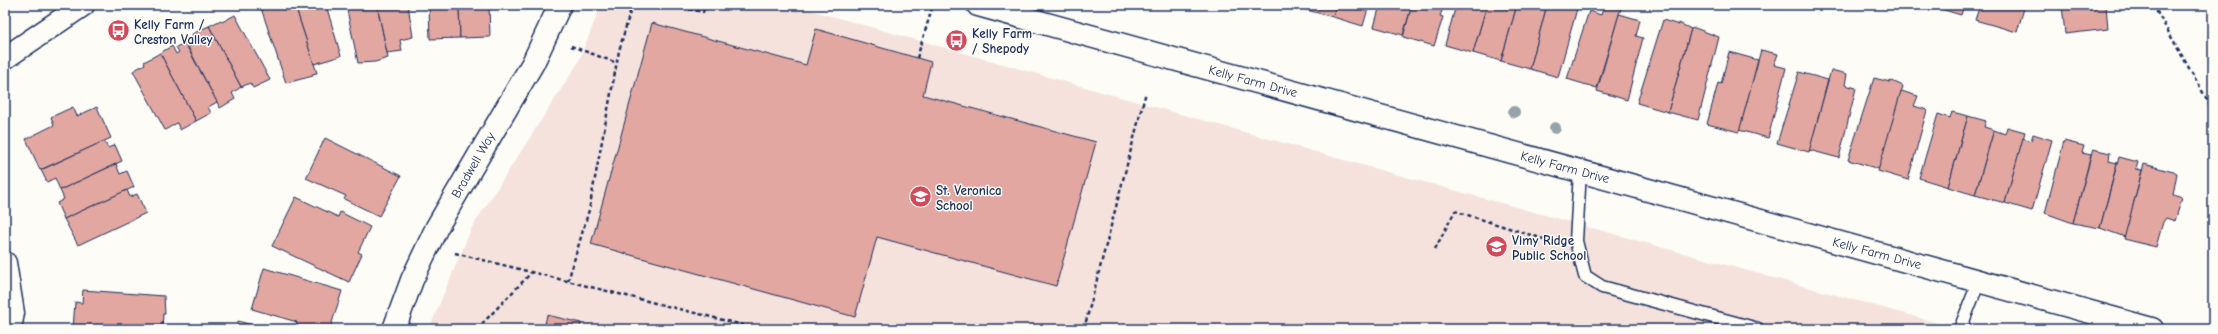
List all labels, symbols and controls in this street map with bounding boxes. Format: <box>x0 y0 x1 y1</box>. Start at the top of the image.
place label: Kelly Farm / Creston Valley <box>134 17 213 47</box>
bus stop icon: Kelly Farm / Creston Valley <box>105 18 131 44</box>
place label: Kelly Farm / Shepody <box>972 26 1032 56</box>
bus stop icon: Kelly Farm / Shepody <box>944 27 970 53</box>
street label: Kelly Farm Drive <box>1207 62 1300 100</box>
street label: Bradwell Way <box>448 129 498 201</box>
street label: Kelly Farm Drive <box>1519 148 1612 186</box>
place label: St. Veronica School <box>936 183 1002 213</box>
school or university icon: St. Veronica School <box>908 184 934 210</box>
place label: Vimy Ridge Public School <box>1512 233 1586 263</box>
school or university icon: Vimy Ridge Public School <box>1484 234 1510 260</box>
street label: Kelly Farm Drive <box>1831 234 1924 272</box>

